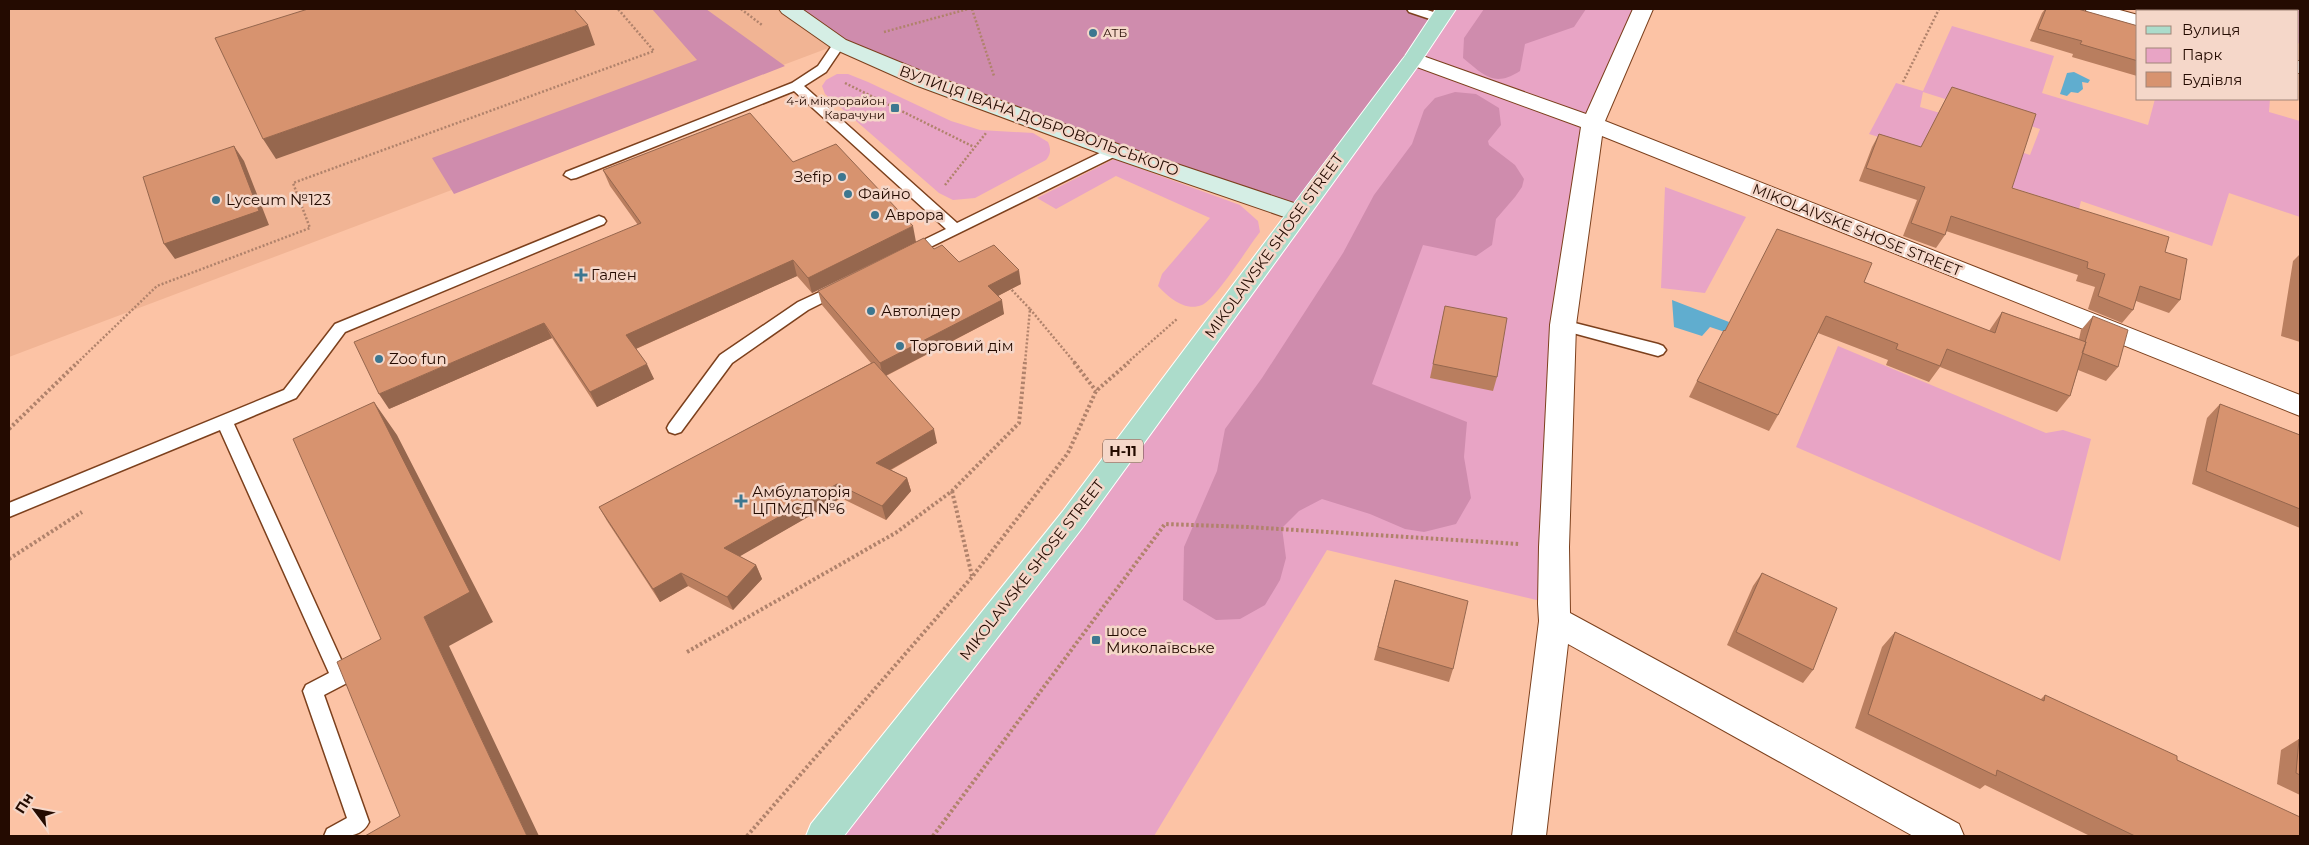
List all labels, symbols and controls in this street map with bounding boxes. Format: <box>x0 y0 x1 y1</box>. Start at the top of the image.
legend <box>2136 10 2299 100</box>
text: Вулиця <box>2182 20 2240 39</box>
place label: АТБ <box>1103 25 1128 40</box>
marker: АТБ <box>1087 27 1099 39</box>
text: Парк <box>2182 45 2222 64</box>
street label: ВУЛИЦЯ ІВАНА ДОБРОВОЛЬСЬКОГО <box>897 61 1182 180</box>
text: Будівля <box>2182 70 2242 89</box>
place label: 4-й мікрорайон Карачуни <box>786 93 885 122</box>
marker: 4-й мікрорайон Карачуни <box>889 102 901 114</box>
street label: MIKOLAIVSKE SHOSE STREET <box>1200 149 1347 342</box>
place label: Зеfір <box>794 167 832 186</box>
marker: Зеfір <box>836 171 848 183</box>
street label: MIKOLAIVSKE SHOSE STREET <box>1750 179 1965 280</box>
place label: Файно <box>858 184 911 203</box>
marker: Файно <box>842 188 854 200</box>
place label: Lyceum №123 <box>226 190 331 209</box>
marker: Lyceum №123 <box>210 194 222 206</box>
place label: Аврора <box>885 205 944 224</box>
marker: Аврора <box>869 209 881 221</box>
place label: Гален <box>591 265 637 284</box>
marker: Гален <box>575 269 587 281</box>
place label: Автолідер <box>881 301 960 320</box>
marker: Автолідер <box>865 305 877 317</box>
place label: Торговий дім <box>910 336 1014 355</box>
marker: Торговий дім <box>894 340 906 352</box>
place label: Zoo fun <box>389 349 447 368</box>
marker: Zoo fun <box>373 353 385 365</box>
road number: Н-11 <box>1103 440 1143 462</box>
street label: MIKOLAIVSKE SHOSE STREET <box>955 475 1108 664</box>
place label: Амбулаторія ЦПМСД №6 <box>752 482 851 518</box>
marker: Амбулаторія ЦПМСД №6 <box>734 494 748 508</box>
place label: шосе Миколаївське <box>1106 621 1215 657</box>
marker: шосе Миколаївське <box>1090 634 1102 646</box>
north arrow <box>10 785 60 835</box>
text: Пн <box>11 789 37 817</box>

